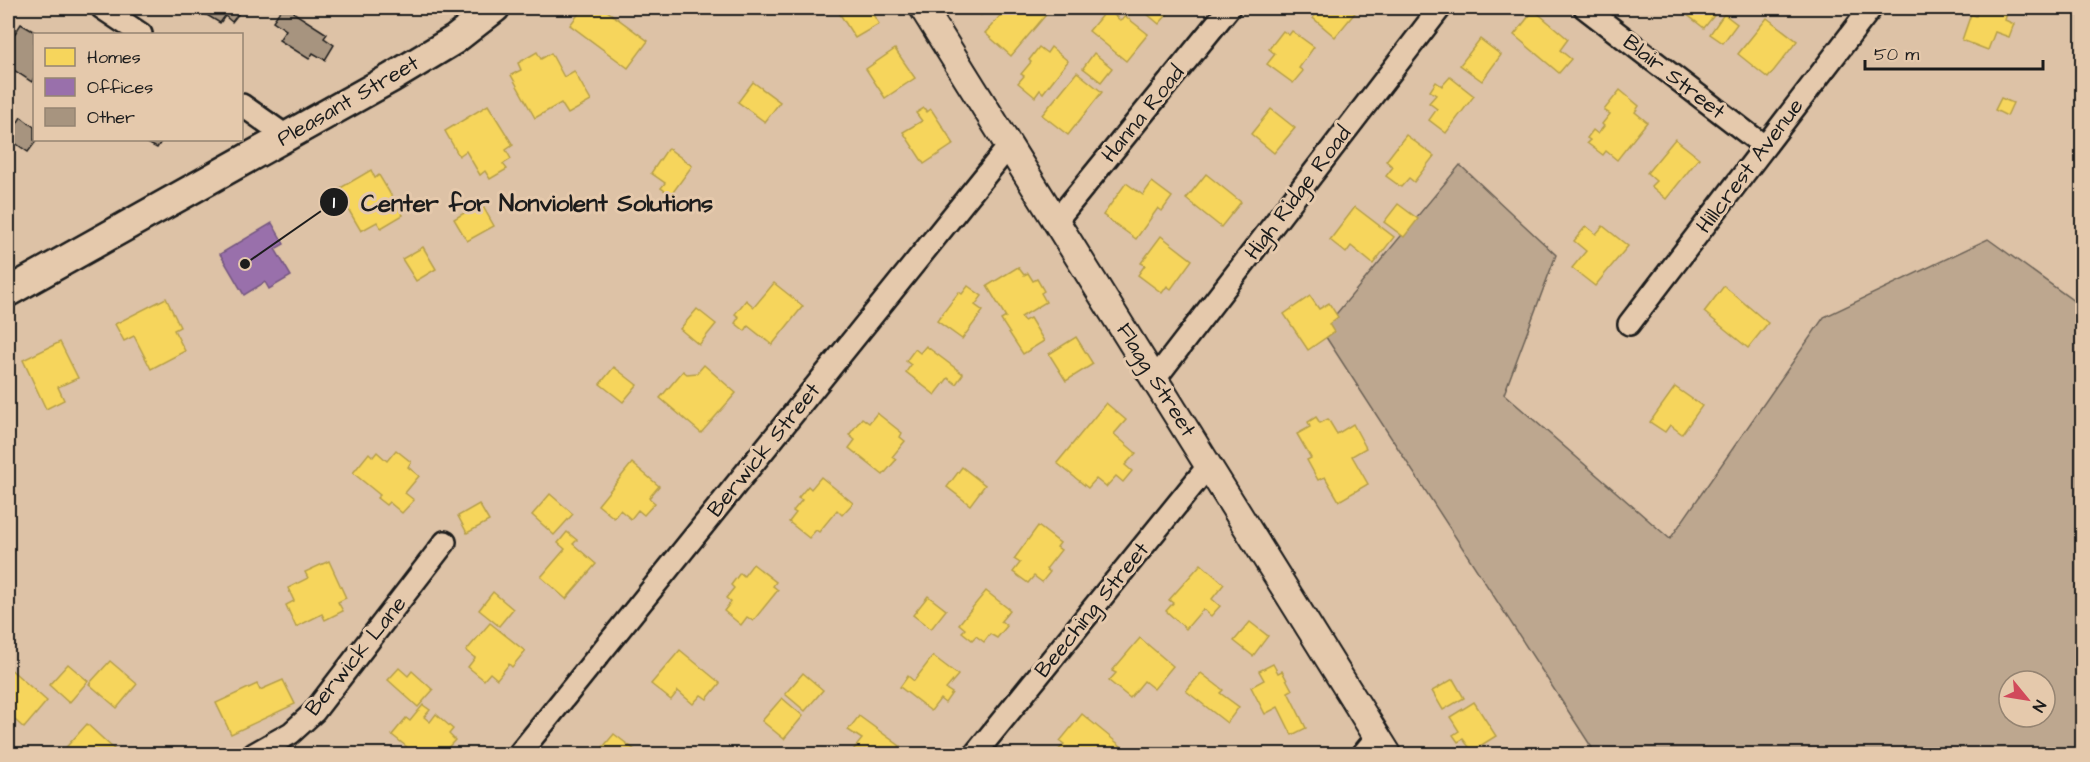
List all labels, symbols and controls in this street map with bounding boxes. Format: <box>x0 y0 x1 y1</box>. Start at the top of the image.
street label: Blair Street <box>1616 27 1732 127</box>
legend <box>33 33 243 141</box>
scale bar <box>1865 33 2044 71</box>
text: 50 m <box>1874 42 1919 67</box>
text: Homes <box>87 45 141 70</box>
street label: Pleasant Street <box>271 48 425 154</box>
street label: Hanna Road <box>1094 59 1192 169</box>
text: Offices <box>87 75 153 100</box>
street label: Hillcrest Avenue <box>1689 92 1811 240</box>
text: Other <box>87 105 135 130</box>
street label: High Ridge Road <box>1237 120 1359 267</box>
callout: Center for Nonviolent Solutions <box>319 181 725 223</box>
text: Center for Nonviolent Solutions <box>361 187 713 221</box>
text: 1 <box>333 190 336 215</box>
street label: Flagg Street <box>1108 317 1203 444</box>
street label: Berwick Street <box>700 376 828 524</box>
street label: Beeching Street <box>1028 535 1157 685</box>
street label: Berwick Lane <box>298 589 414 723</box>
north arrow <box>1997 669 2057 729</box>
text: N <box>2027 696 2051 716</box>

